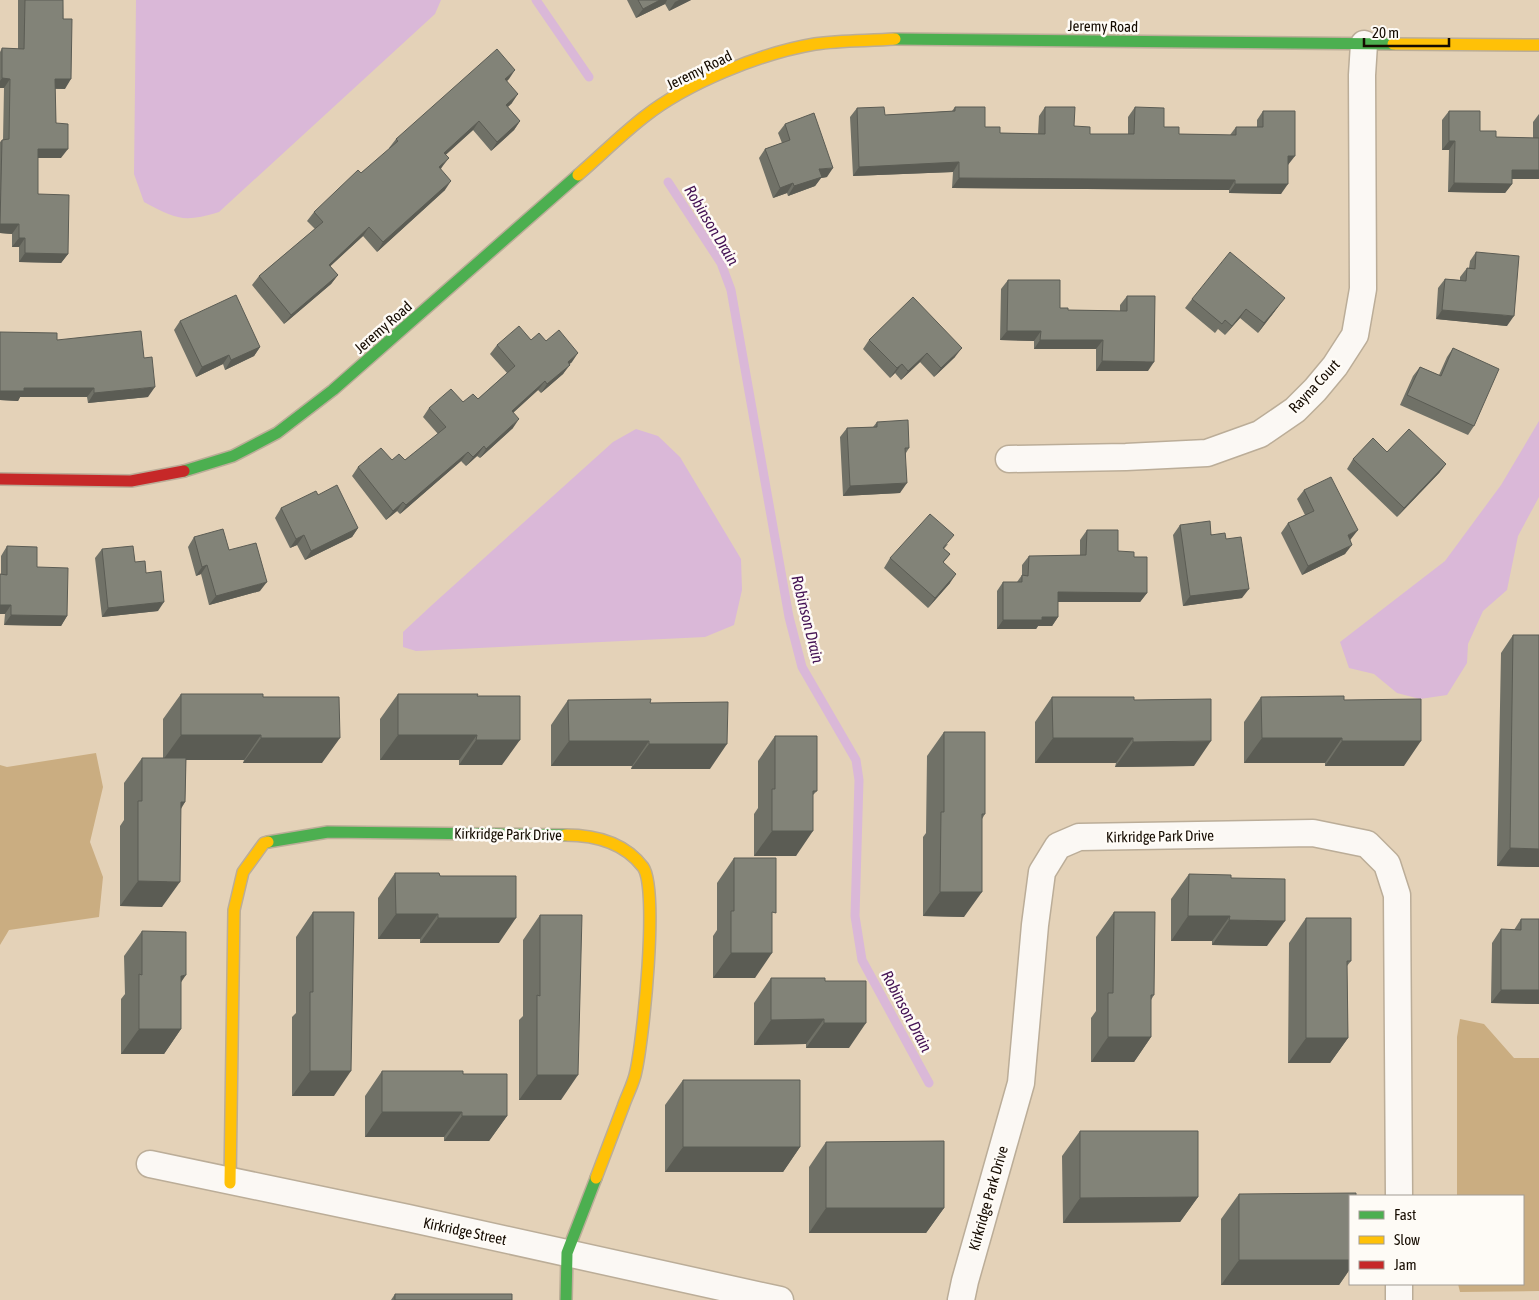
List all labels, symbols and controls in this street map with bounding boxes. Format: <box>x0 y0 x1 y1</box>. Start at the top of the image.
scale bar <box>1364 15 1449 47</box>
street label: Jeremy Road <box>1068 17 1138 35</box>
text: 20 m <box>1372 24 1399 41</box>
street label: Jeremy Road <box>664 47 734 93</box>
water label: Robinson Drain <box>681 182 743 268</box>
street label: Jeremy Road <box>351 297 415 357</box>
street label: Rayna Court <box>1285 356 1343 416</box>
water label: Robinson Drain <box>788 573 828 665</box>
street label: Kirkridge Park Drive <box>454 825 562 843</box>
street label: Kirkridge Park Drive <box>1106 827 1214 845</box>
water label: Robinson Drain <box>878 967 936 1055</box>
street label: Kirkridge Park Drive <box>965 1144 1011 1252</box>
legend <box>1349 1195 1524 1285</box>
text: Fast <box>1394 1206 1416 1223</box>
street label: Kirkridge Street <box>422 1214 508 1248</box>
text: Slow <box>1394 1231 1420 1248</box>
text: Jam <box>1394 1256 1417 1273</box>

